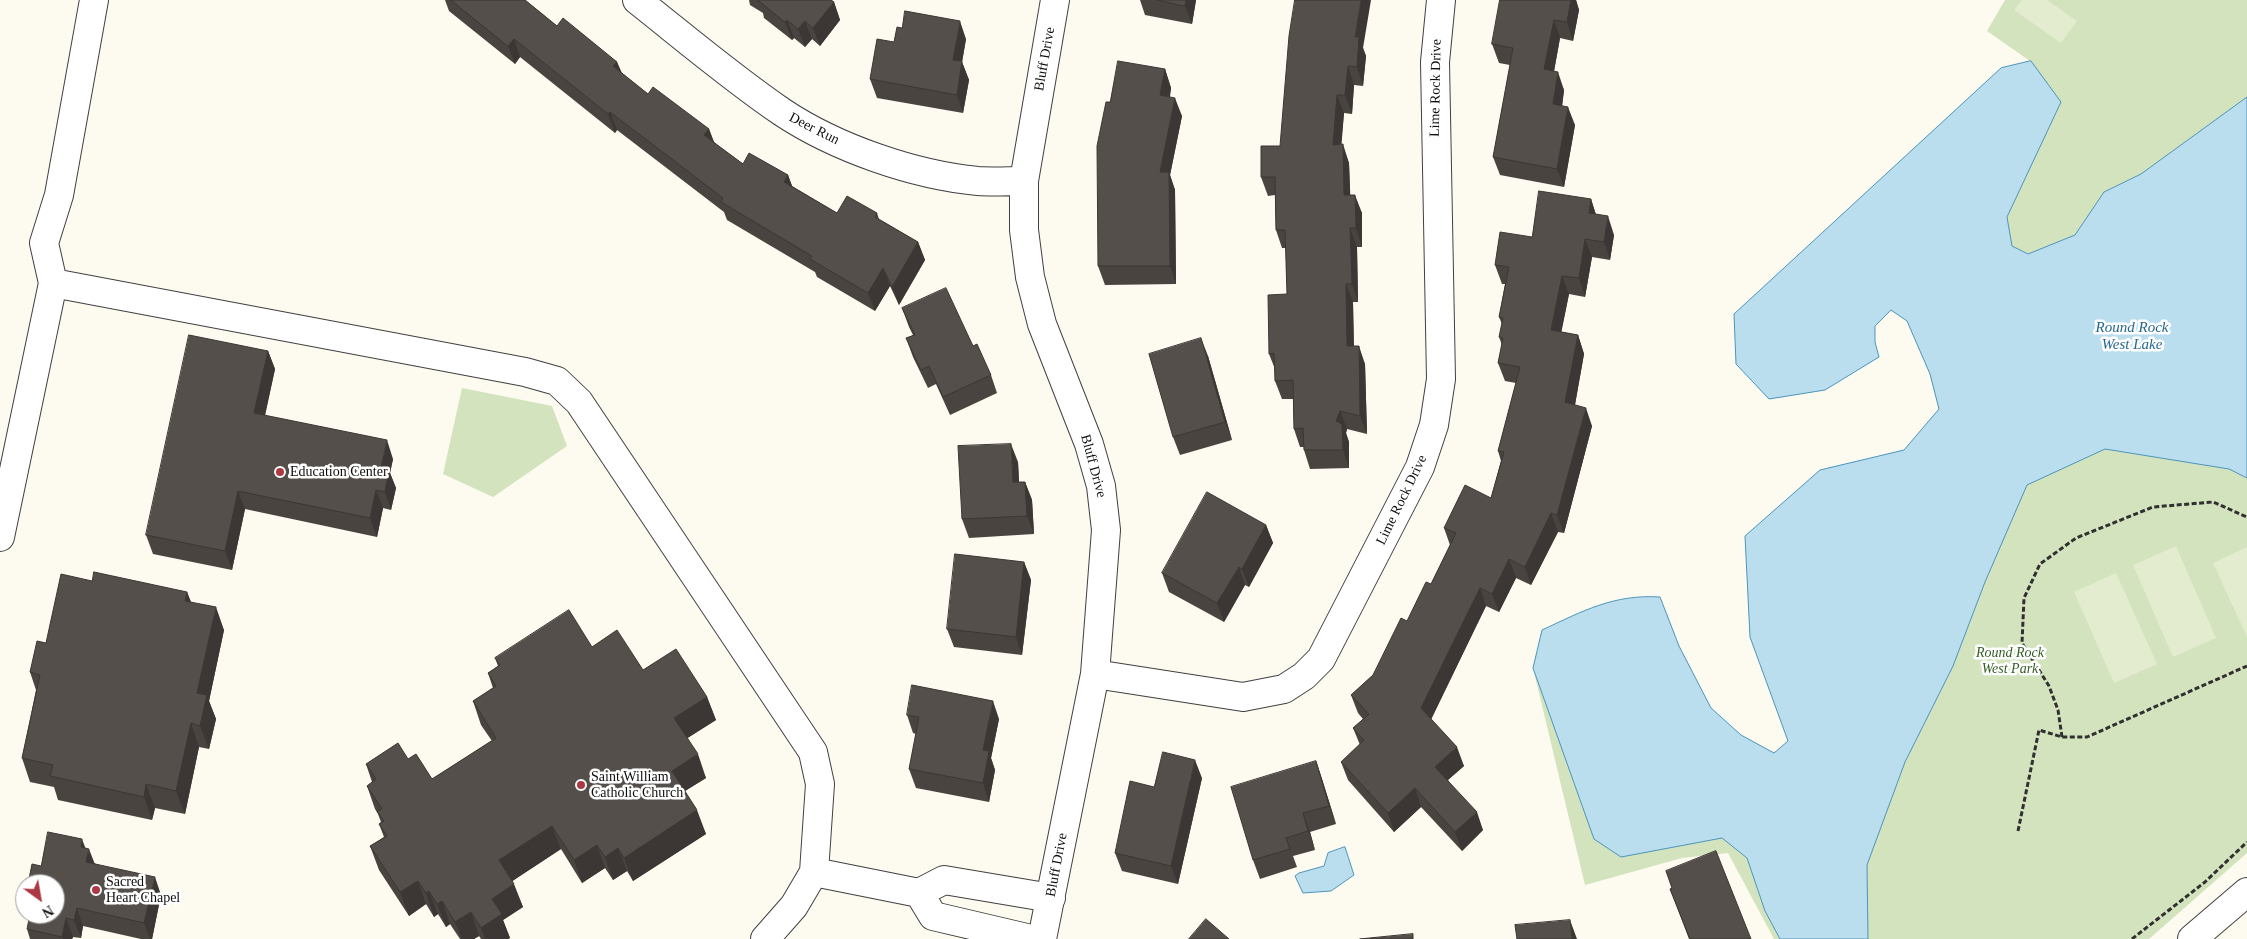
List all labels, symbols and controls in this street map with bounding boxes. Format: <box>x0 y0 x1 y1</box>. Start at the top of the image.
street label: Bluff Drive <box>1031 26 1059 92</box>
street label: Lime Rock Drive <box>1427 39 1445 137</box>
street label: Deer Run <box>786 109 842 149</box>
water label: Round Rock West Lake <box>2096 319 2168 354</box>
street label: Bluff Drive <box>1077 433 1109 499</box>
street label: Lime Rock Drive <box>1373 452 1431 548</box>
place label: Education Center <box>290 464 388 480</box>
marker: Education Center <box>274 466 286 478</box>
park label: Round Rock West Park <box>1976 645 2044 678</box>
place label: Saint William Catholic Church <box>591 769 683 802</box>
marker: Saint William Catholic Church <box>575 779 587 791</box>
street label: Bluff Drive <box>1043 832 1071 898</box>
north arrow <box>15 874 65 924</box>
place label: Sacred Heart Chapel <box>106 874 180 906</box>
marker: Sacred Heart Chapel <box>90 884 102 896</box>
text: N <box>39 902 56 920</box>

